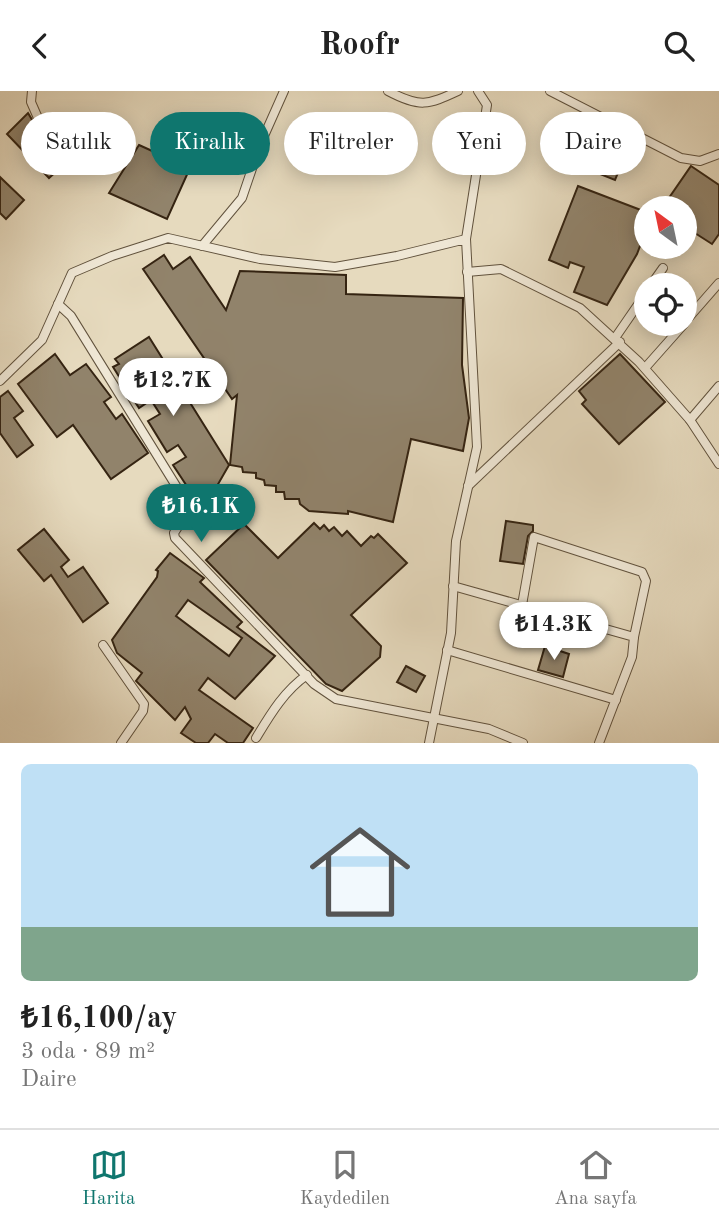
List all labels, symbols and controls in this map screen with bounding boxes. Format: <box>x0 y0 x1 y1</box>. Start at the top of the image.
icon: back <box>21 27 59 65</box>
icon: search <box>660 27 698 65</box>
text: Roofr <box>319 30 400 62</box>
chip: Satılık <box>21 112 136 175</box>
chip: Kiralık <box>150 112 270 175</box>
chip: Filtreler <box>284 112 418 175</box>
chip: Yeni <box>432 112 526 175</box>
chip: Daire <box>540 112 646 175</box>
north arrow <box>634 196 696 259</box>
map controls <box>634 196 697 336</box>
button: locate <box>634 273 697 336</box>
pin: ₺12.7K <box>116 359 230 418</box>
text: ₺12.7K <box>134 369 212 392</box>
pin: ₺16.1K <box>144 484 258 544</box>
text: ₺16.1K <box>162 495 240 518</box>
pin: ₺14.3K <box>497 603 611 662</box>
text: ₺14.3K <box>515 613 593 636</box>
icon: home <box>297 809 423 935</box>
text: ₺16,100/ay <box>21 1004 177 1034</box>
text: 3 oda · 89 m² <box>21 1040 155 1063</box>
text: Daire <box>21 1068 77 1091</box>
tab: Harita <box>82 1146 135 1211</box>
tab: Kaydedilen <box>300 1146 390 1211</box>
tab: Ana sayfa <box>554 1146 637 1211</box>

